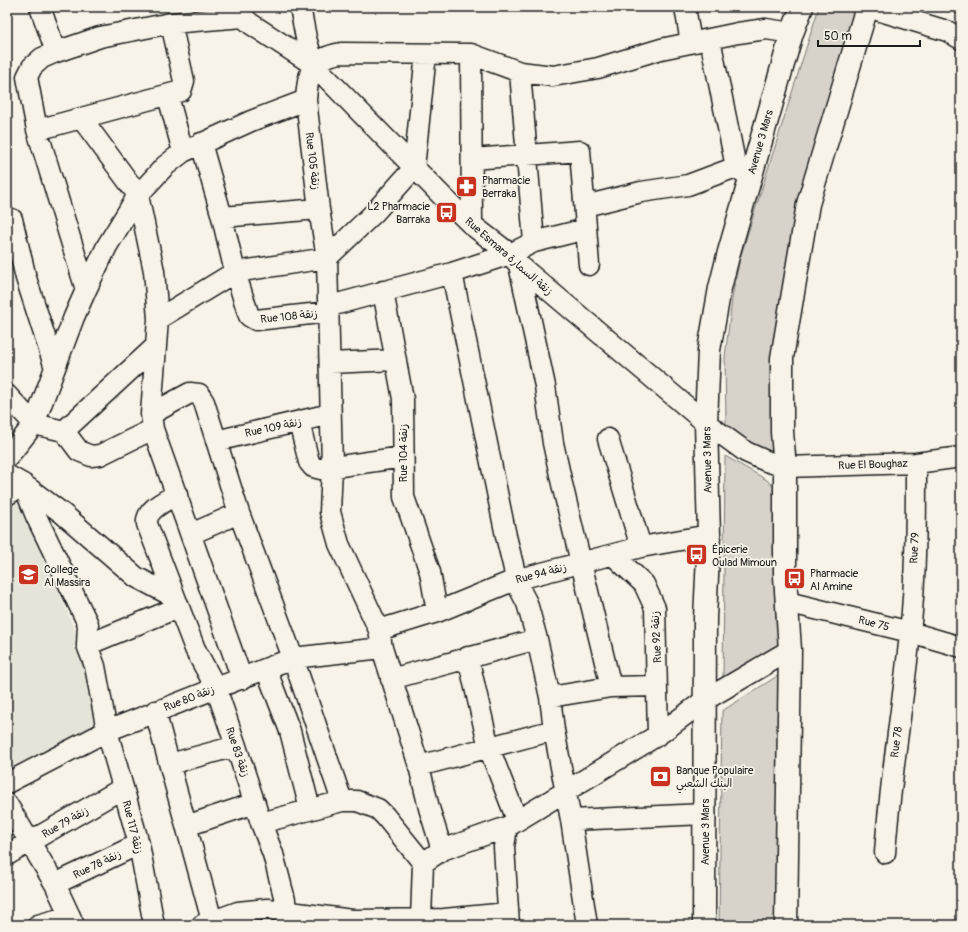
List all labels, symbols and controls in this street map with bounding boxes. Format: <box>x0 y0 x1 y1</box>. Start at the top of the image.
scale bar <box>818 22 920 48</box>
text: 50 m <box>824 29 852 44</box>
street label: Avenue 3 Mars <box>745 108 776 176</box>
street label: Rue 105 زنقة <box>303 132 322 191</box>
pharmacy icon: Pharmacie Berraka <box>454 173 480 199</box>
place label: Pharmacie Berraka <box>482 174 531 200</box>
bus stop icon: L2 Pharmacie Barraka <box>433 199 459 225</box>
place label: L2 Pharmacie Barraka <box>367 200 431 226</box>
street label: Rue Esmara زنقة السمارة <box>462 215 555 298</box>
street label: Rue 108 زنقة <box>260 307 318 326</box>
street label: Rue 109 زنقة <box>244 415 303 440</box>
street label: Rue 104 زنقة <box>397 424 410 482</box>
street label: Avenue 3 Mars <box>700 427 715 493</box>
street label: Rue El Boughaz <box>838 457 908 472</box>
street label: Rue 79 <box>907 532 922 564</box>
bus stop icon: Épicerie Oulad Mimoun <box>683 542 709 568</box>
place label: Épicerie Oulad Mimoun <box>712 543 777 569</box>
street label: Rue 94 زنقة <box>514 560 568 587</box>
school or university icon: College Al Massira <box>16 562 42 588</box>
place label: College Al Massira <box>44 563 90 589</box>
bus stop icon: Pharmacie Al Amine <box>782 566 808 592</box>
place label: Pharmacie Al Amine <box>810 567 859 593</box>
street label: Rue 92 زنقة <box>649 611 664 663</box>
street label: Rue 75 <box>857 613 891 634</box>
street label: Rue 80 زنقة <box>162 683 216 714</box>
street label: Rue 78 <box>888 725 905 758</box>
street label: Rue 83 زنقة <box>223 726 252 779</box>
bank icon: Banque Populaire البنك الشعبي <box>647 763 673 789</box>
place label: Banque Populaire البنك الشعبي <box>676 764 754 794</box>
street label: Rue 117 زنقة <box>120 799 145 855</box>
street label: Avenue 3 Mars <box>699 799 712 865</box>
street label: Rue 79 زنقة <box>40 804 91 841</box>
street label: Rue 78 زنقة <box>71 847 123 882</box>

